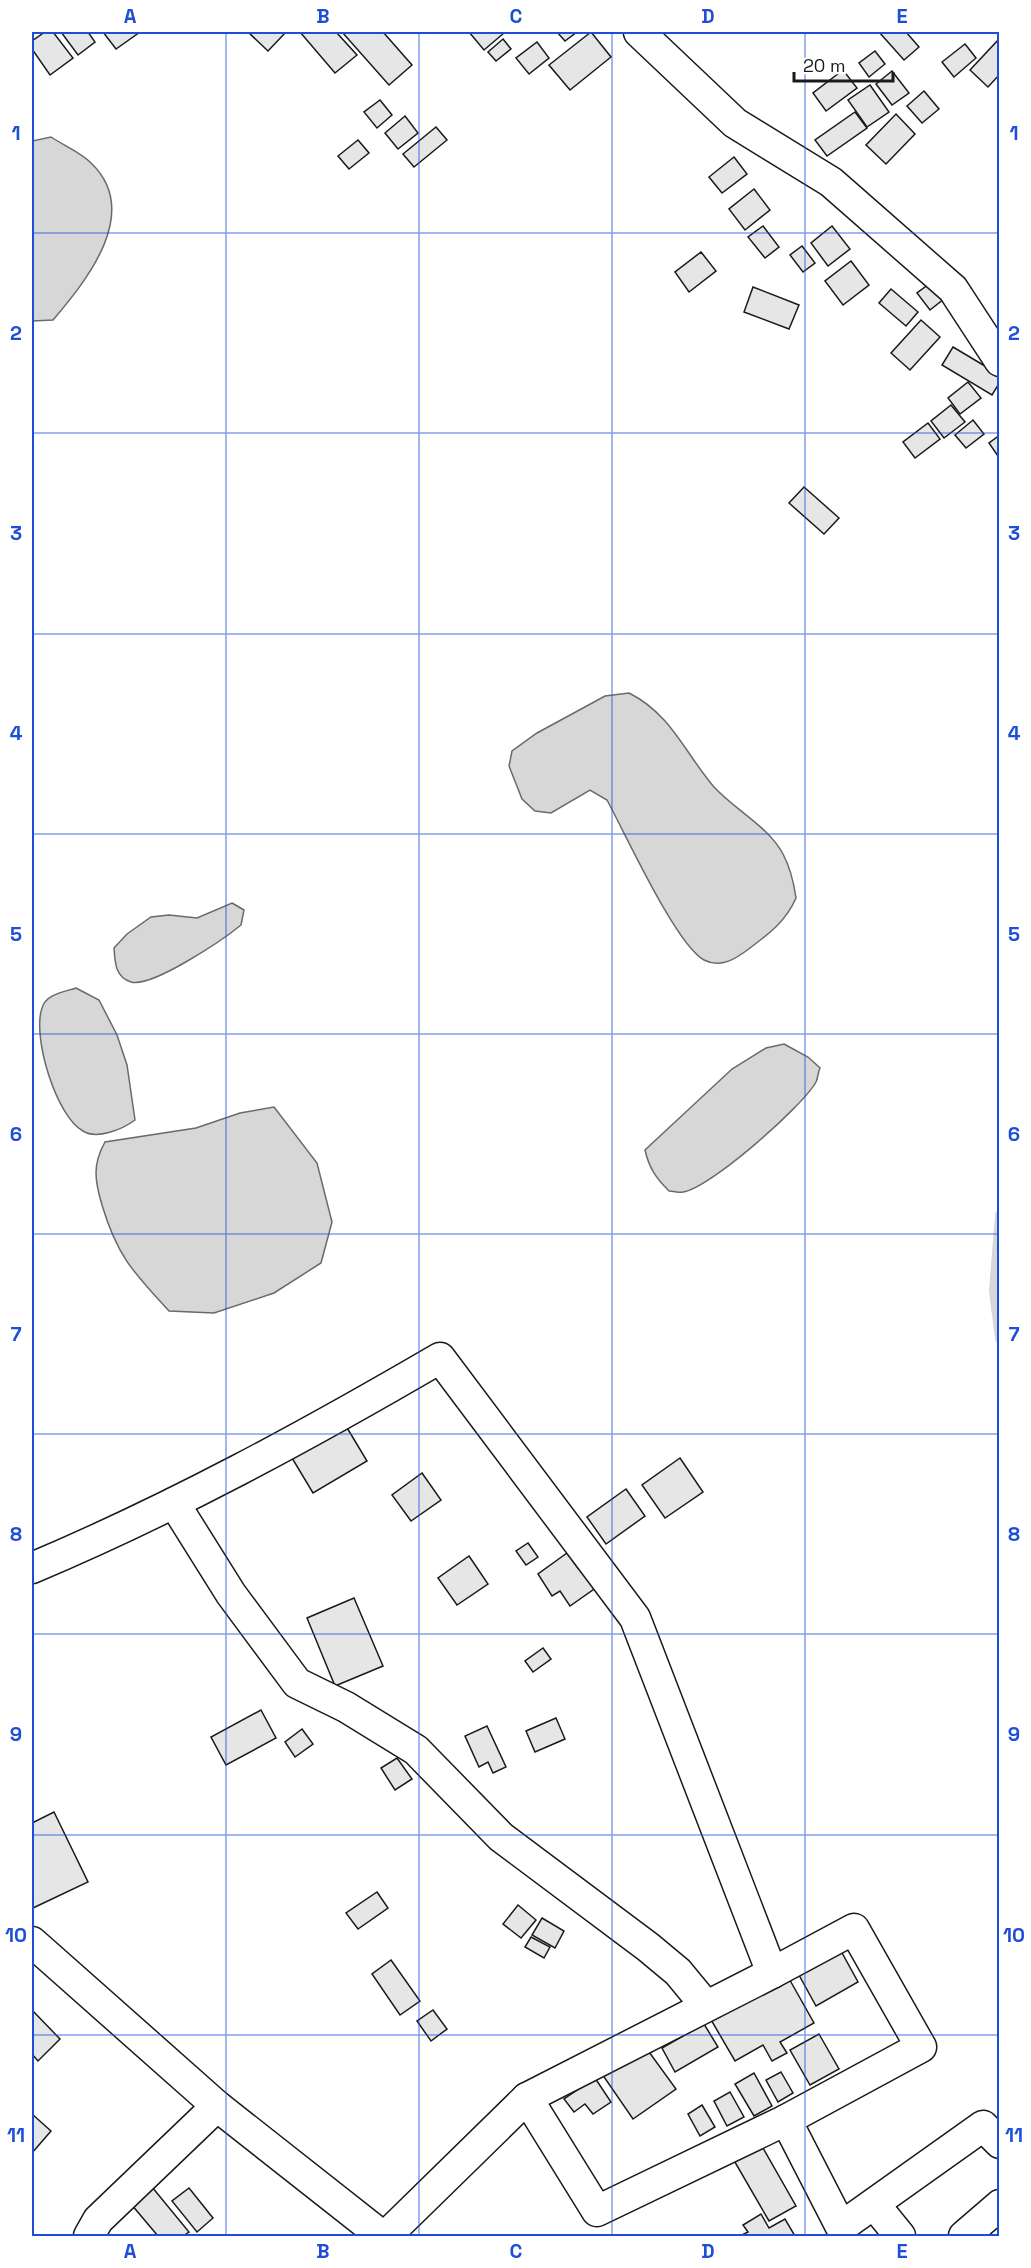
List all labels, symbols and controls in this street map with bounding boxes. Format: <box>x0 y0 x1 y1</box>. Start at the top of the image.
text: A <box>124 3 137 29</box>
text: B <box>316 3 330 29</box>
text: C <box>510 3 523 29</box>
text: D <box>701 3 715 29</box>
text: E <box>896 3 908 29</box>
scale bar <box>794 45 893 83</box>
text: 20 m <box>803 54 846 77</box>
text: 1 <box>11 120 21 146</box>
text: 1 <box>1009 120 1019 146</box>
text: 2 <box>10 320 22 346</box>
text: 2 <box>1008 320 1020 346</box>
text: 3 <box>10 520 22 546</box>
text: 3 <box>1008 520 1020 546</box>
text: 4 <box>10 720 23 746</box>
text: 4 <box>1008 720 1021 746</box>
text: 5 <box>10 921 22 947</box>
text: 5 <box>1008 921 1020 947</box>
text: 6 <box>10 1121 22 1147</box>
text: 6 <box>1008 1121 1020 1147</box>
text: 7 <box>10 1321 22 1347</box>
text: 7 <box>1008 1321 1020 1347</box>
text: 8 <box>10 1521 22 1547</box>
text: 8 <box>1008 1521 1020 1547</box>
text: 9 <box>10 1721 22 1747</box>
text: 9 <box>1008 1721 1020 1747</box>
text: 10 <box>5 1922 27 1948</box>
text: 10 <box>1003 1922 1025 1948</box>
text: 11 <box>7 2122 25 2148</box>
text: 11 <box>1005 2122 1023 2148</box>
text: A <box>124 2238 137 2264</box>
text: B <box>316 2238 330 2264</box>
text: C <box>510 2238 523 2264</box>
text: D <box>701 2238 715 2264</box>
text: E <box>896 2238 908 2264</box>

